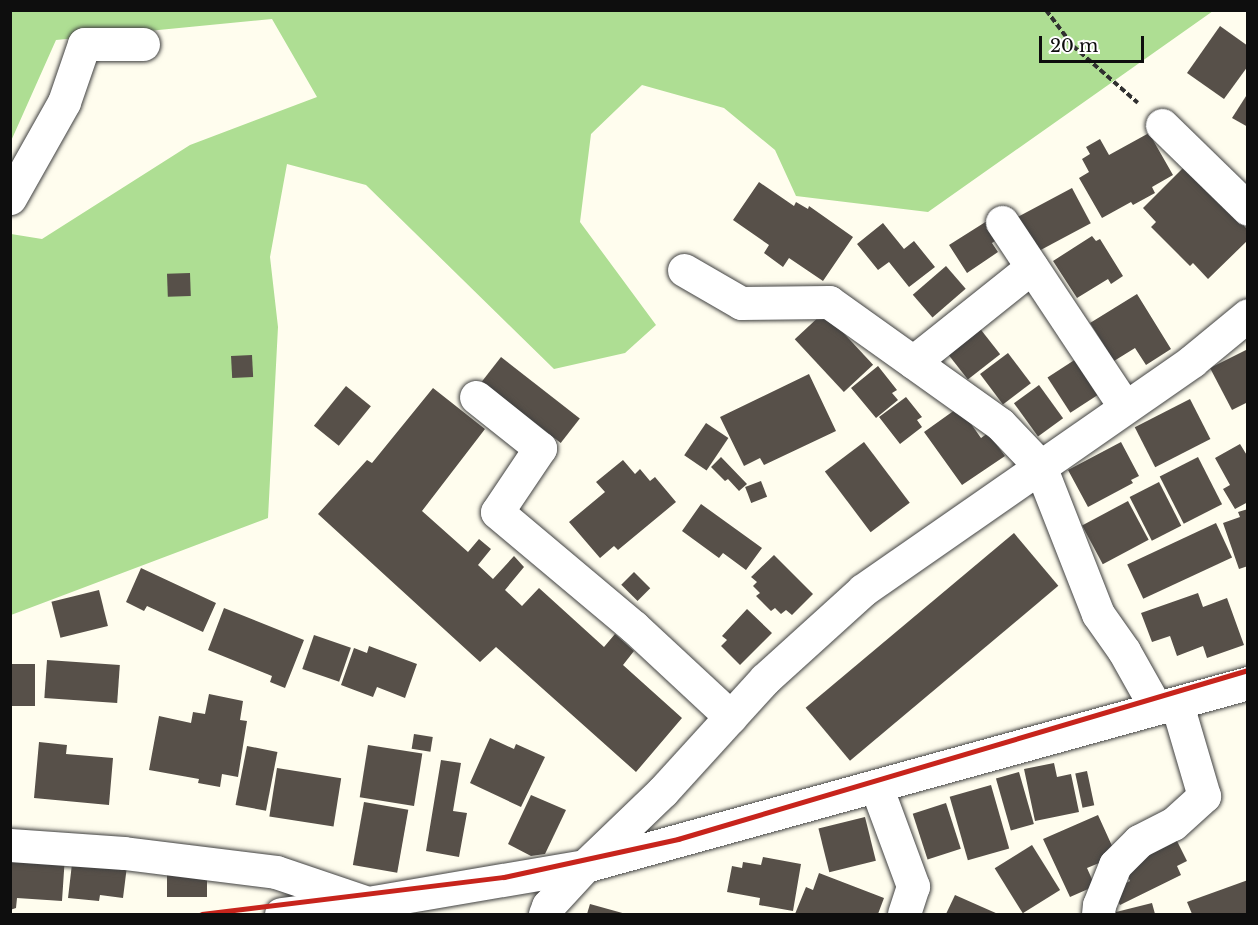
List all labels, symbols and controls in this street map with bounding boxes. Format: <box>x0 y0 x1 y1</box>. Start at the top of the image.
scale bar <box>1042 24 1147 62</box>
text: 20 m <box>1050 35 1098 57</box>

